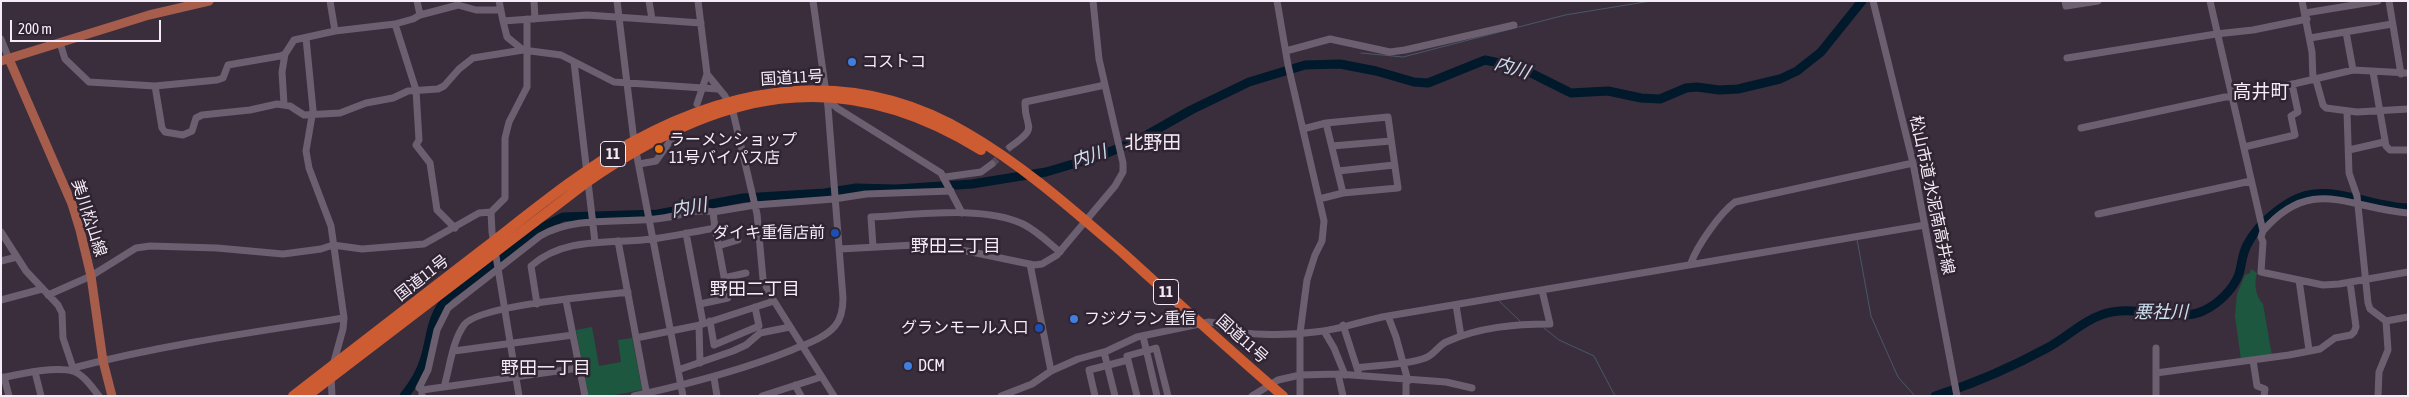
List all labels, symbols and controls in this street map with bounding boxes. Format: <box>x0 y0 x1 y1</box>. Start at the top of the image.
scale bar <box>12 10 164 42</box>
text: 200 m <box>18 20 52 37</box>
place label: コストコ <box>862 52 926 72</box>
water label: 内川 <box>1492 52 1532 84</box>
marker: コストコ <box>846 56 858 68</box>
street label: 国道11号 <box>760 67 824 89</box>
district label: 高井町 <box>2233 81 2289 103</box>
street label: 松山市道 水泥南高井線 <box>1906 114 1958 276</box>
place label: ラーメンショップ 11号バイパス店 <box>669 130 797 168</box>
district label: 北野田 <box>1125 132 1181 154</box>
water label: 内川 <box>1068 141 1110 173</box>
road number: 11 <box>600 142 626 166</box>
marker: ラーメンショップ 11号バイパス店 <box>653 143 665 155</box>
street label: 美川松山線 <box>68 177 110 259</box>
water label: 内川 <box>669 194 709 222</box>
place label: ダイキ重信店前 <box>713 223 825 243</box>
marker: ダイキ重信店前 <box>829 227 841 239</box>
district label: 野田三丁目 <box>911 235 1001 257</box>
street label: 国道11号 <box>391 251 453 305</box>
district label: 野田二丁目 <box>710 278 800 300</box>
road number: 11 <box>1154 280 1178 304</box>
water label: 悪社川 <box>2134 301 2188 323</box>
place label: フジグラン重信 <box>1084 309 1196 329</box>
street label: 国道11号 <box>1212 311 1272 367</box>
marker: フジグラン重信 <box>1068 313 1080 325</box>
place label: グランモール入口 <box>901 318 1029 338</box>
marker: グランモール入口 <box>1033 322 1045 334</box>
place label: DCM <box>918 356 945 376</box>
district label: 野田一丁目 <box>501 357 591 379</box>
marker: DCM <box>902 360 914 372</box>

